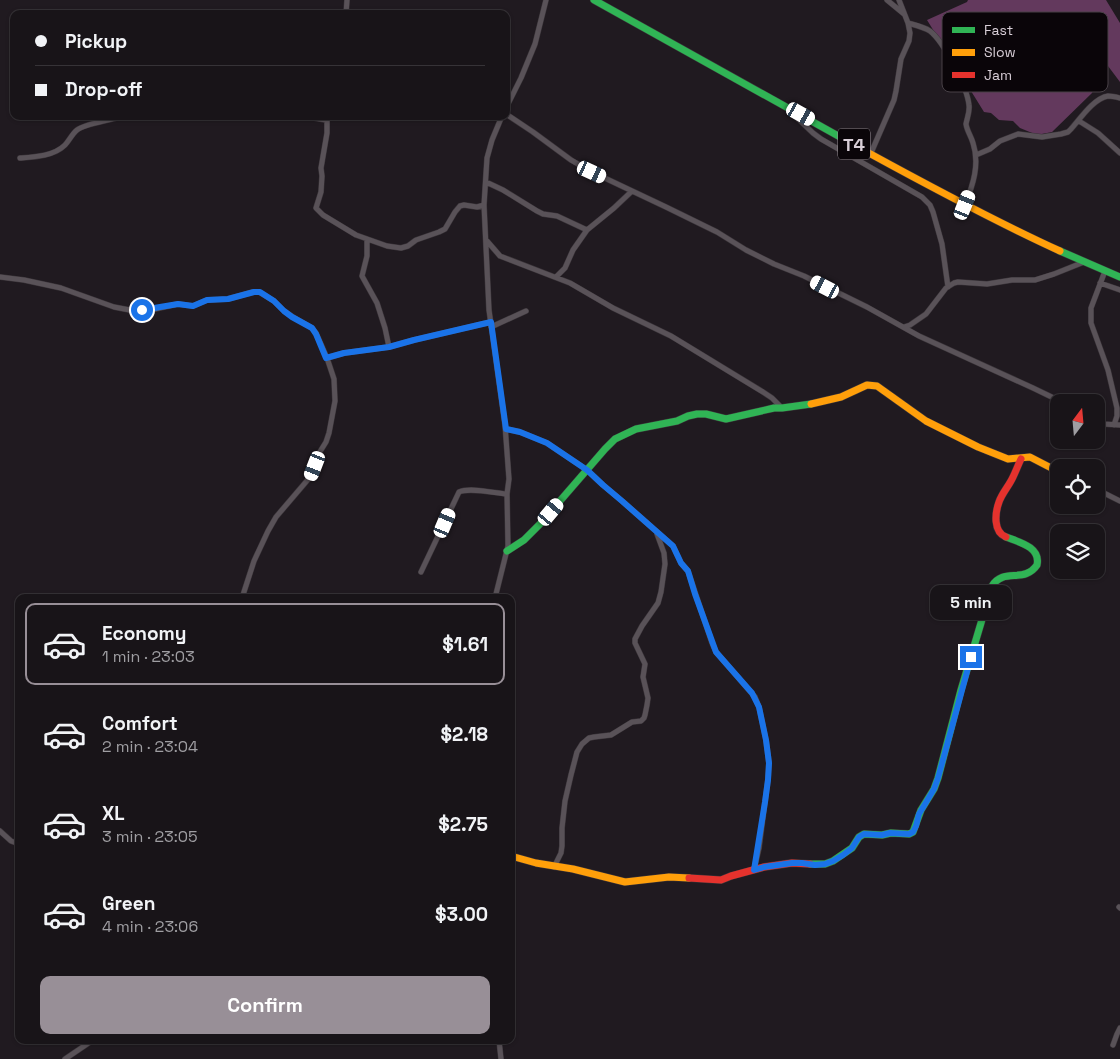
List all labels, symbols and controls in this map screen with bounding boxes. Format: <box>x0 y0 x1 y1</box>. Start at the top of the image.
legend <box>942 12 1108 92</box>
text: Fast <box>984 21 1013 39</box>
text: Pickup <box>65 29 127 54</box>
text: Slow <box>984 43 1016 61</box>
text: Jam <box>984 66 1012 84</box>
text: Drop-off <box>65 77 143 102</box>
car <box>784 100 817 128</box>
road number: T4 <box>838 128 870 160</box>
car <box>575 159 608 185</box>
car <box>952 188 977 222</box>
car <box>808 274 841 300</box>
route start <box>131 299 153 321</box>
north arrow <box>1050 394 1105 449</box>
map controls <box>1050 394 1105 579</box>
car <box>302 449 327 483</box>
button: locate <box>1050 459 1105 514</box>
car <box>535 496 566 528</box>
car <box>432 506 457 540</box>
button: layers <box>1050 524 1105 579</box>
callout: 5 min <box>930 584 1012 620</box>
text: 5 min <box>950 592 992 613</box>
text: Economy <box>102 621 186 646</box>
icon: car <box>42 622 87 667</box>
text: $1.61 <box>442 632 488 657</box>
text: 1 min · 23:03 <box>102 646 195 667</box>
route end <box>960 646 982 668</box>
text: Comfort <box>102 711 178 736</box>
icon: car <box>42 712 87 757</box>
text: $2.18 <box>441 722 488 747</box>
text: 2 min · 23:04 <box>102 736 198 757</box>
text: XL <box>102 801 125 826</box>
icon: car <box>42 802 87 847</box>
text: $2.75 <box>438 812 488 837</box>
text: 3 min · 23:05 <box>102 826 198 847</box>
text: Green <box>102 891 155 916</box>
icon: car <box>42 892 87 937</box>
text: $3.00 <box>435 902 488 927</box>
text: 4 min · 23:06 <box>102 916 198 937</box>
button: Confirm <box>40 976 490 1034</box>

